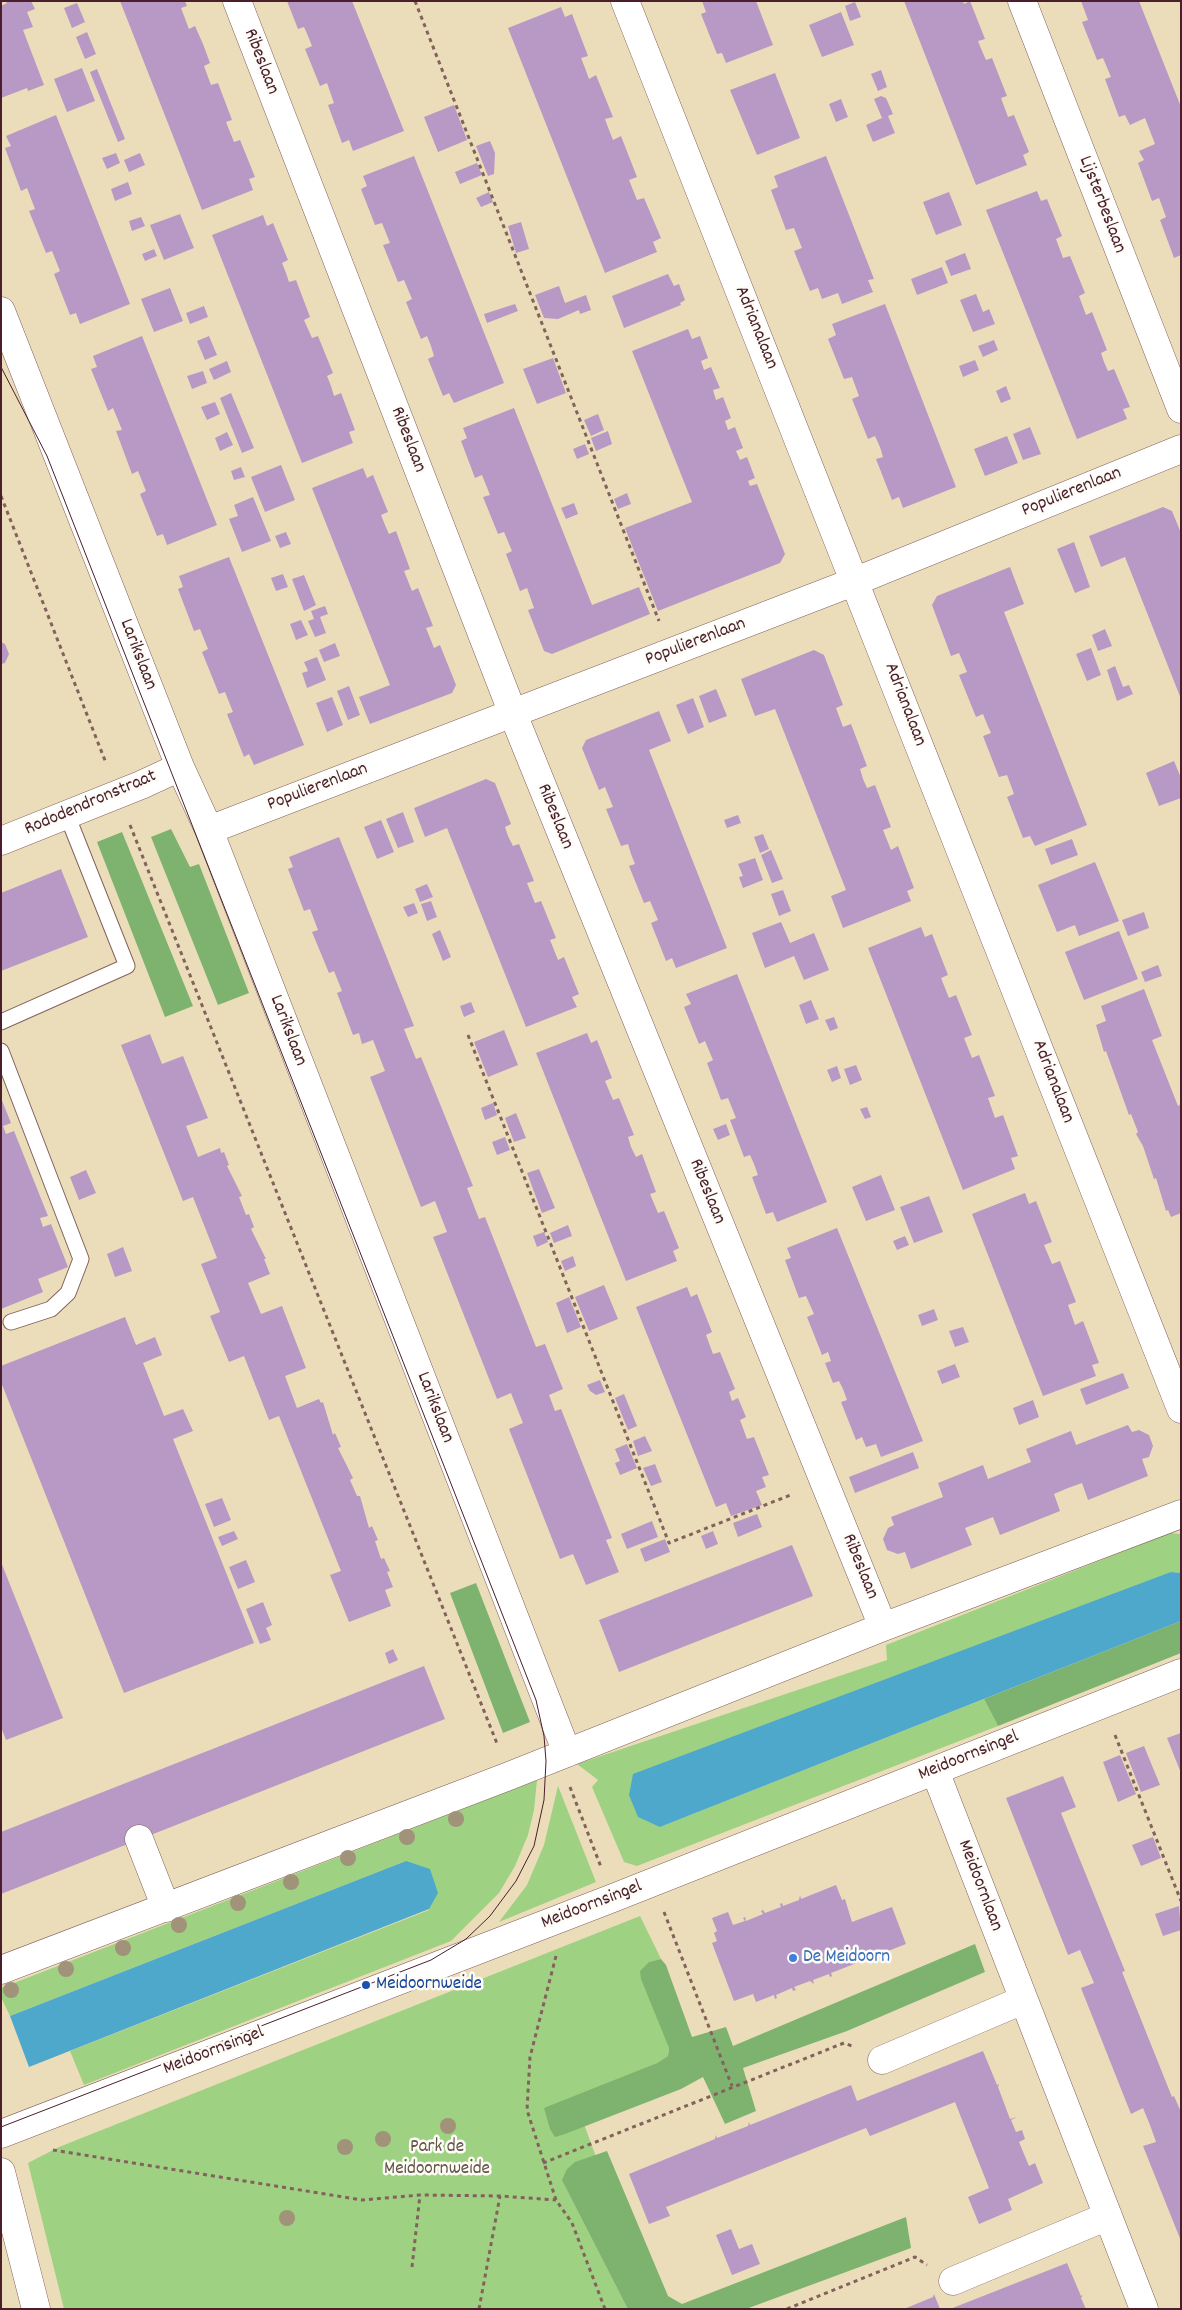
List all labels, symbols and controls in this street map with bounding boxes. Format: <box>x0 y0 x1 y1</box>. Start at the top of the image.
street label: Ribeslaan <box>237 26 283 98</box>
street label: Lijsterbeslaan <box>1072 153 1130 257</box>
street label: Adrianalaan <box>728 283 782 373</box>
street label: Ribeslaan <box>384 404 430 476</box>
street label: Populierenlaan <box>1019 463 1125 523</box>
street label: Populierenlaan <box>643 613 749 673</box>
street label: Larikslaan <box>113 616 161 694</box>
street label: Adrianalaan <box>878 660 930 750</box>
street label: Populierenlaan <box>265 758 371 818</box>
street label: Rododendronstraat <box>22 766 160 842</box>
street label: Ribeslaan <box>531 781 577 853</box>
street label: Larikslaan <box>263 992 311 1070</box>
street label: Adrianalaan <box>1026 1037 1078 1127</box>
street label: Ribeslaan <box>683 1156 729 1228</box>
street label: Larikslaan <box>410 1369 458 1447</box>
street label: Ribeslaan <box>836 1531 882 1603</box>
street label: Meidoornsingel <box>916 1727 1022 1787</box>
street label: Meidoornlaan <box>951 1837 1007 1935</box>
street label: Meidoornsingel <box>538 1876 646 1936</box>
place label: De Meidoorn <box>803 1947 890 1969</box>
marker: De Meidoorn <box>787 1952 799 1964</box>
place label: Meidoornweide <box>376 1974 482 1996</box>
marker: Meidoornweide <box>360 1979 372 1991</box>
street label: Meidoornsingel <box>160 2022 268 2082</box>
park label: Park de Meidoornweide <box>384 2137 490 2181</box>

